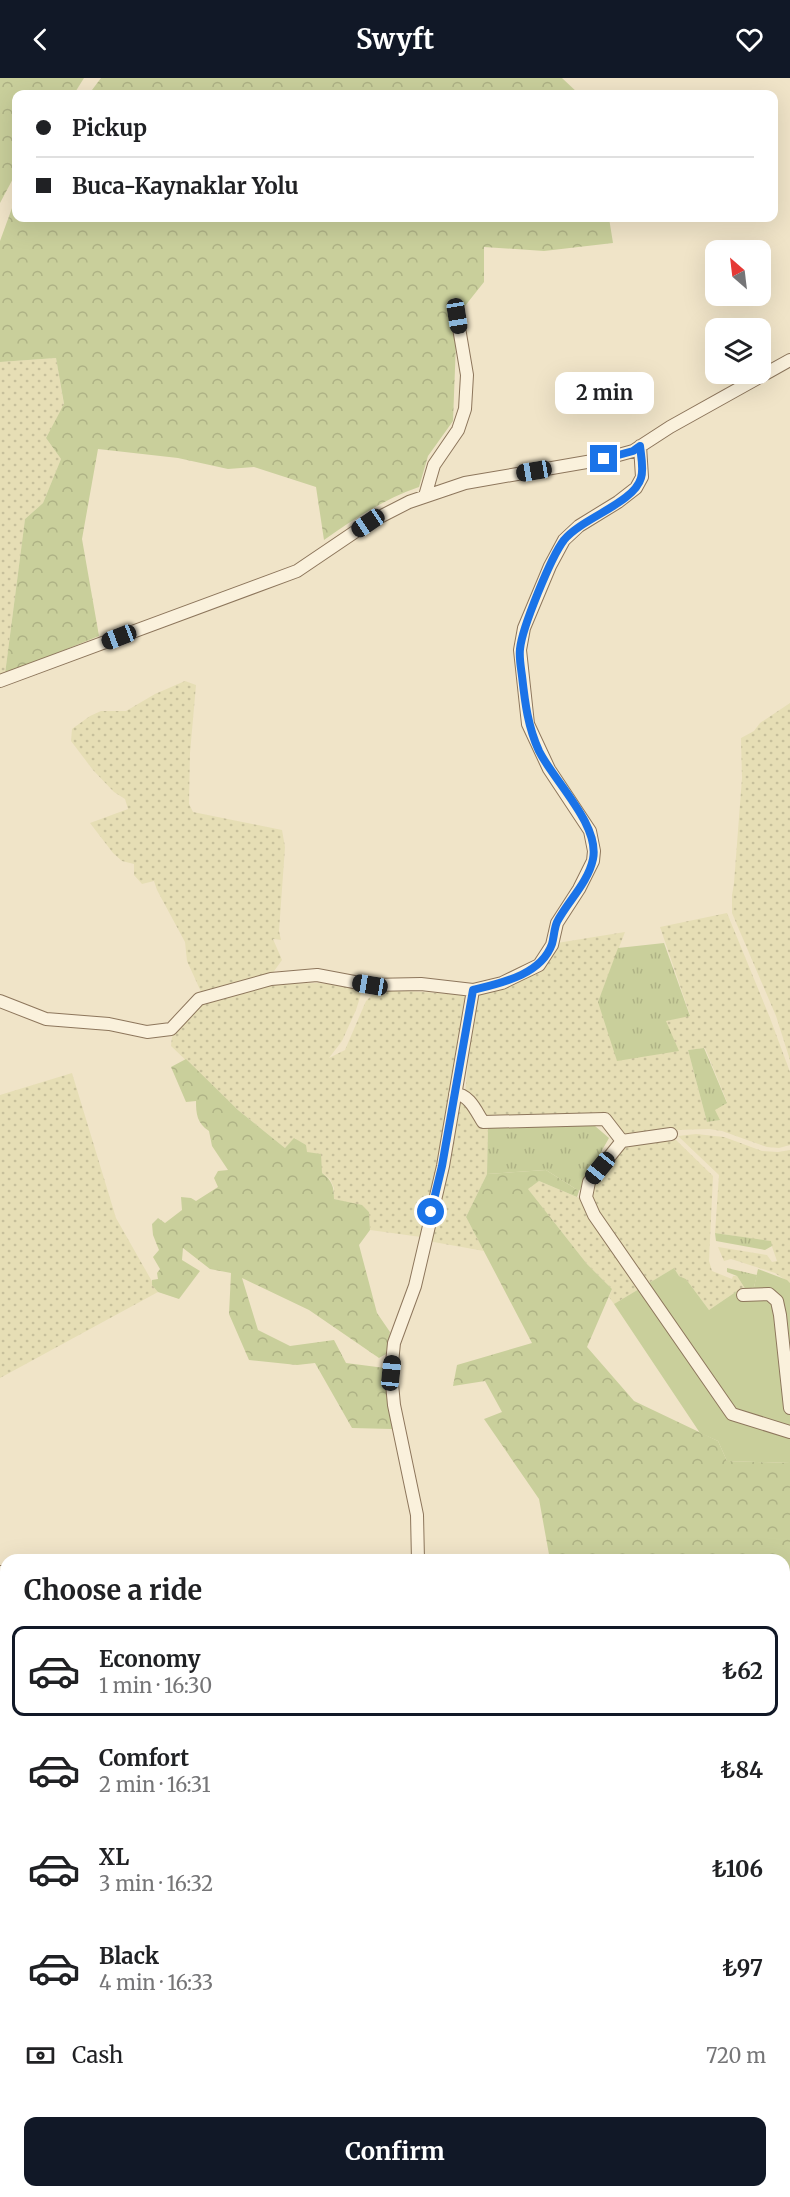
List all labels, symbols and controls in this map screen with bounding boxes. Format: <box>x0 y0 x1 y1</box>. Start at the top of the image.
text: Swyft <box>356 22 434 56</box>
icon: back <box>24 23 57 56</box>
icon: heart <box>733 23 766 56</box>
text: Pickup <box>72 114 147 142</box>
text: Buca-Kaynaklar Yolu <box>72 172 299 200</box>
north arrow <box>705 240 771 306</box>
map controls <box>705 240 771 384</box>
car <box>445 297 469 335</box>
button: layers <box>705 318 771 384</box>
callout: 2 min <box>554 372 654 414</box>
text: 2 min <box>576 380 633 405</box>
route end <box>590 445 617 472</box>
car <box>515 459 553 483</box>
car <box>348 505 388 541</box>
car <box>99 622 139 652</box>
car <box>351 973 389 997</box>
car <box>582 1148 618 1188</box>
route start <box>417 1198 444 1225</box>
car <box>380 1354 402 1392</box>
text: Choose a ride <box>24 1573 202 1607</box>
icon: car <box>27 1644 81 1698</box>
text: Economy <box>99 1645 200 1673</box>
text: ₺62 <box>722 1657 763 1685</box>
text: 1 min · 16:30 <box>99 1673 212 1698</box>
icon: car <box>27 1743 81 1797</box>
text: Comfort <box>99 1744 189 1772</box>
text: ₺84 <box>720 1756 763 1784</box>
text: 2 min · 16:31 <box>99 1772 211 1797</box>
icon: car <box>27 1842 81 1896</box>
text: XL <box>99 1843 129 1871</box>
text: ₺106 <box>712 1855 763 1883</box>
text: 3 min · 16:32 <box>99 1871 213 1896</box>
icon: car <box>27 1941 81 1995</box>
text: Black <box>99 1942 159 1970</box>
text: ₺97 <box>722 1954 763 1982</box>
text: 4 min · 16:33 <box>99 1970 213 1995</box>
icon: cash <box>24 2039 57 2072</box>
text: Cash <box>72 2041 123 2069</box>
text: 720 m <box>706 2043 766 2068</box>
button: Confirm <box>24 2117 766 2186</box>

